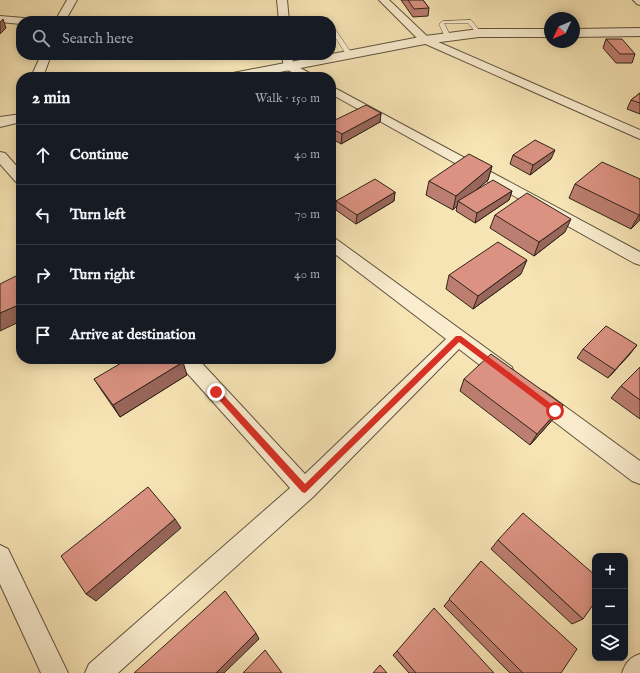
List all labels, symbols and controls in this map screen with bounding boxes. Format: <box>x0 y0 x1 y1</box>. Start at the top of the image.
north arrow <box>544 12 580 48</box>
search box <box>16 16 336 60</box>
icon: search <box>30 27 52 49</box>
text: Search here <box>62 29 133 48</box>
text: 2 min <box>32 88 70 109</box>
text: Walk · 150 m <box>255 90 320 107</box>
icon: ahead <box>32 144 54 166</box>
text: Continue <box>70 145 128 164</box>
text: 40 m <box>294 146 320 163</box>
icon: left <box>32 204 54 226</box>
text: Turn left <box>70 205 126 224</box>
text: 70 m <box>295 206 320 223</box>
icon: right <box>32 264 54 286</box>
text: Turn right <box>70 265 135 284</box>
text: 40 m <box>294 266 320 283</box>
icon: arrive <box>32 324 54 346</box>
text: Arrive at destination <box>70 325 196 344</box>
route end <box>207 383 225 401</box>
route start <box>546 402 564 420</box>
map controls <box>592 553 628 661</box>
button: + <box>592 553 628 589</box>
button: − <box>592 589 628 625</box>
button: layers <box>592 625 628 661</box>

